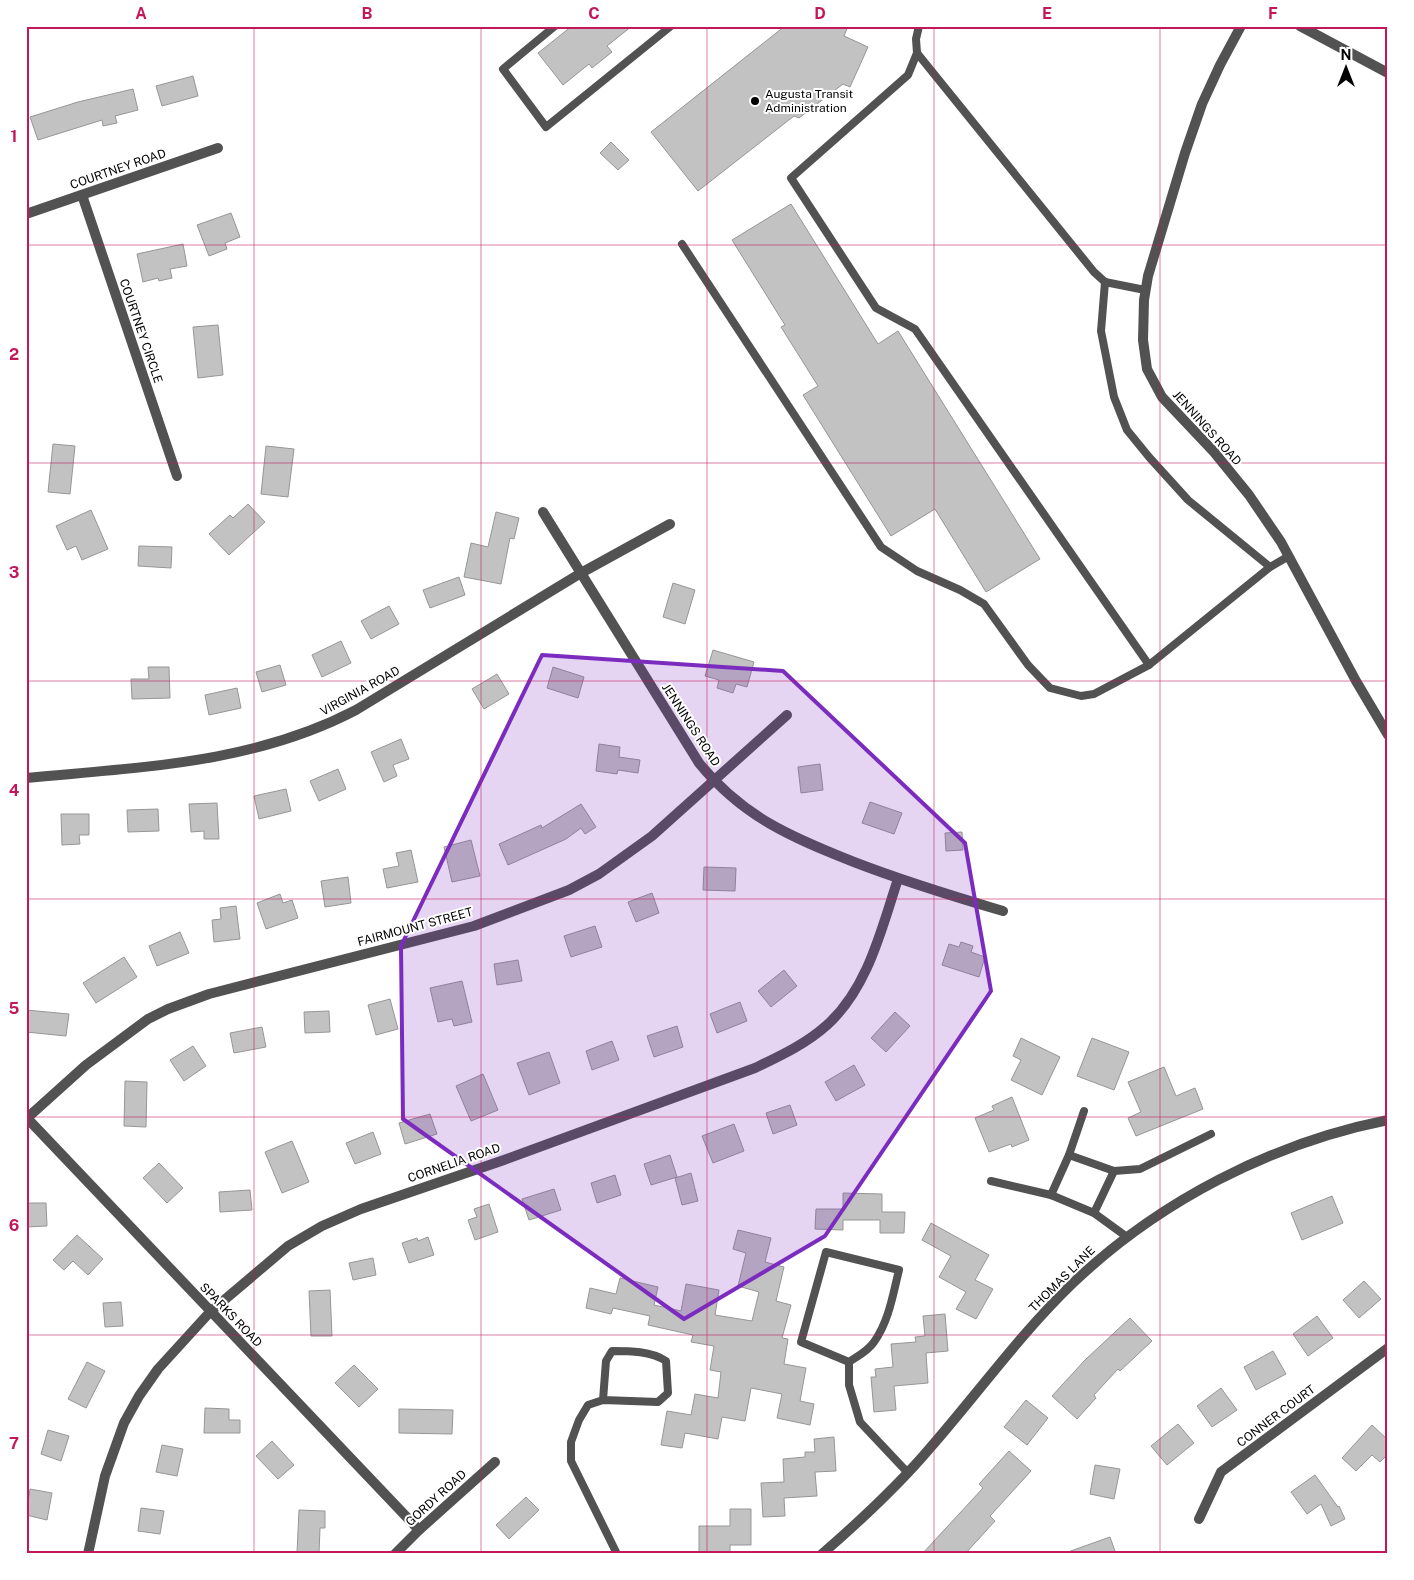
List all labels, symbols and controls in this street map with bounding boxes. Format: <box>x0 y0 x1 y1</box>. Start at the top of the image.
text: A <box>135 4 147 23</box>
text: B <box>362 4 373 23</box>
text: C <box>588 4 600 23</box>
text: D <box>814 4 826 23</box>
text: E <box>1042 4 1052 23</box>
text: F <box>1268 4 1278 23</box>
north arrow <box>1322 42 1372 92</box>
text: N <box>1341 47 1351 63</box>
place label: Augusta Transit Administration <box>765 87 853 115</box>
marker: Augusta Transit Administration <box>749 95 761 107</box>
text: 1 <box>11 127 17 146</box>
street label: COURTNEY ROAD <box>68 146 168 192</box>
street label: COURTNEY CIRCLE <box>117 277 165 385</box>
text: 2 <box>9 345 19 364</box>
street label: JENNINGS ROAD <box>1170 388 1244 468</box>
text: 3 <box>9 563 19 582</box>
street label: VIRGINIA ROAD <box>318 663 402 719</box>
street label: JENNINGS ROAD <box>659 681 723 769</box>
text: 4 <box>9 781 20 800</box>
street label: FAIRMOUNT STREET <box>356 905 474 949</box>
text: 5 <box>9 999 20 1018</box>
street label: CORNELIA ROAD <box>406 1141 502 1185</box>
text: 6 <box>9 1216 19 1235</box>
street label: THOMAS LANE <box>1026 1243 1098 1315</box>
street label: SPARKS ROAD <box>197 1280 265 1350</box>
street label: CONNER COURT <box>1234 1382 1318 1450</box>
text: 7 <box>9 1434 19 1453</box>
street label: GORDY ROAD <box>403 1467 469 1529</box>

